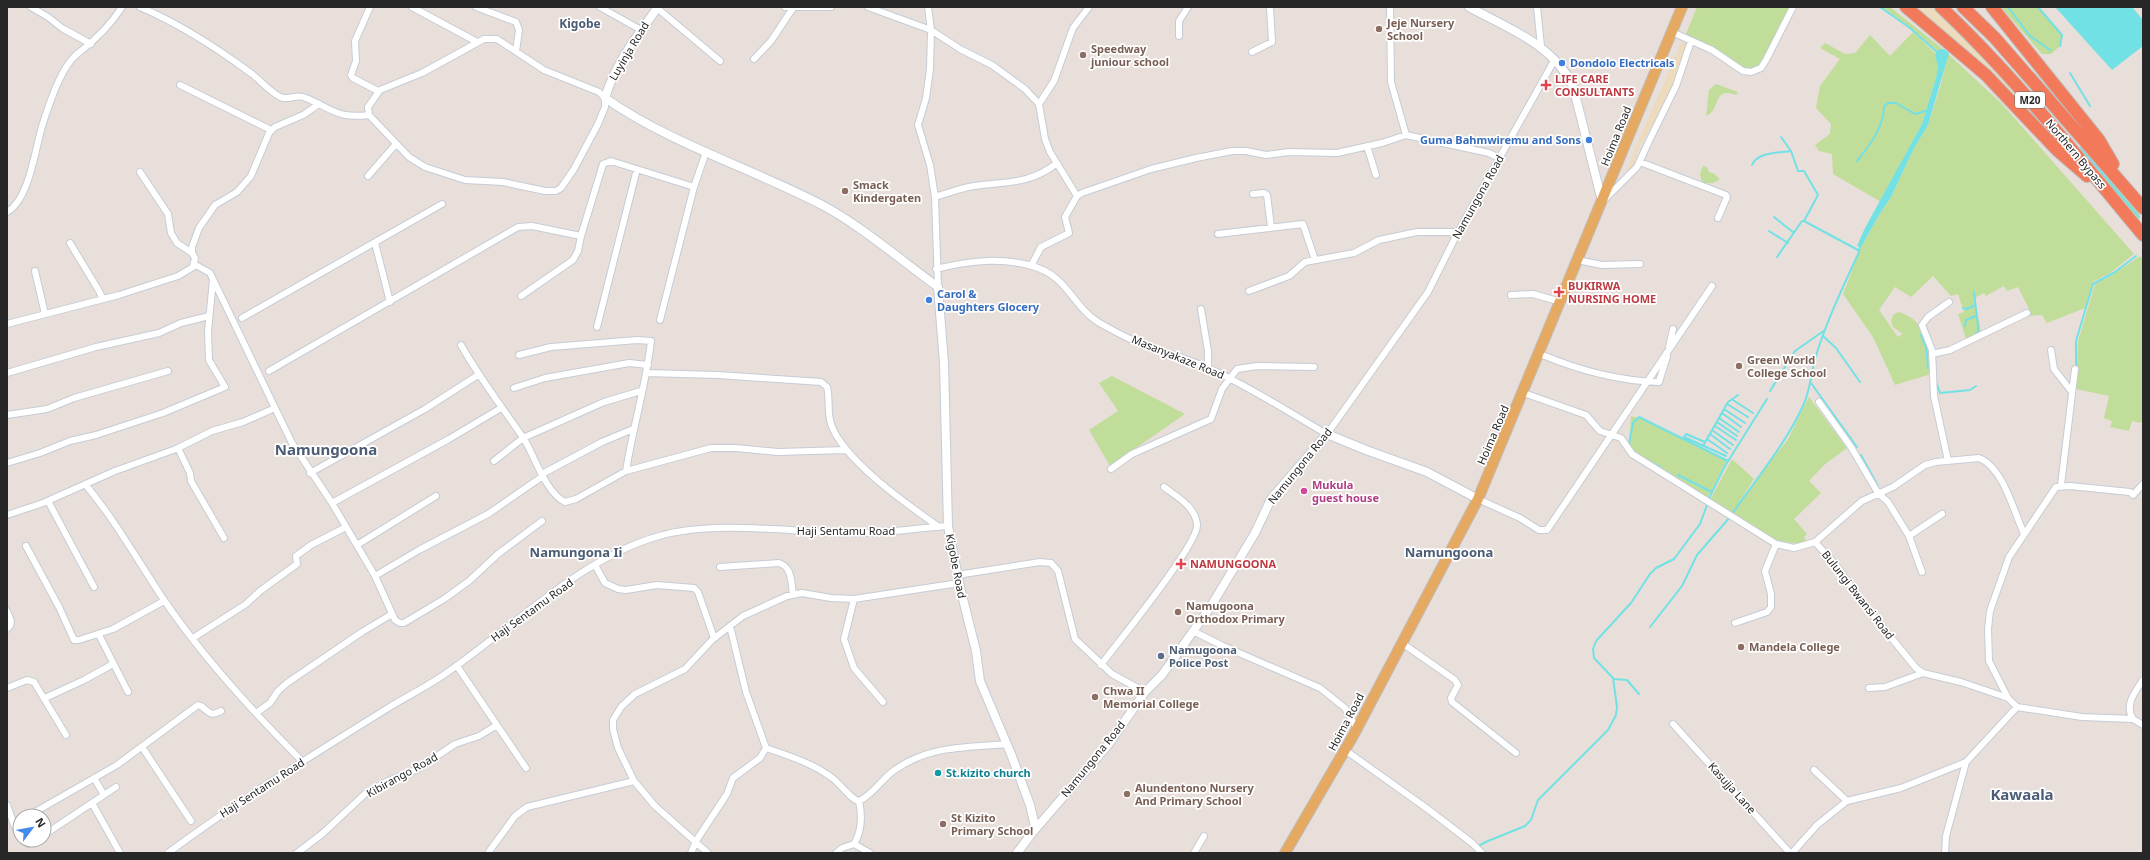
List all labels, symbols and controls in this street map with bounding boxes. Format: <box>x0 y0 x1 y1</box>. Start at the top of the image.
district label: Kigobe <box>559 15 601 32</box>
place label: Jeje Nursery School <box>1386 15 1455 43</box>
street label: Luyinja Road <box>605 19 652 83</box>
marker: Jeje Nursery School <box>1374 24 1384 34</box>
place label: Speedway juniour school <box>1090 41 1169 69</box>
marker: Speedway juniour school <box>1078 50 1088 60</box>
place label: Dondolo Electricals <box>1570 55 1675 70</box>
marker: Dondolo Electricals <box>1557 58 1567 68</box>
place label: LIFE CARE CONSULTANTS <box>1555 71 1634 99</box>
marker: LIFE CARE CONSULTANTS <box>1540 79 1552 91</box>
road number: M20 <box>2015 92 2045 108</box>
street label: Hoima Road <box>1597 104 1634 168</box>
street label: Northern Bypass <box>2043 116 2110 192</box>
place label: Guma Bahmwiremu and Sons <box>1420 132 1581 147</box>
marker: Guma Bahmwiremu and Sons <box>1584 135 1594 145</box>
street label: Namungona Road <box>1448 152 1507 242</box>
place label: Smack Kindergaten <box>853 177 921 205</box>
marker: Smack Kindergaten <box>840 186 850 196</box>
place label: BUKIRWA NURSING HOME <box>1568 278 1656 306</box>
place label: Carol & Daughters Glocery <box>937 286 1040 314</box>
marker: BUKIRWA NURSING HOME <box>1553 286 1565 298</box>
marker: Carol & Daughters Glocery <box>924 295 934 305</box>
street label: Masanyakaze Road <box>1130 331 1227 382</box>
place label: Green World College School <box>1747 352 1826 380</box>
marker: Green World College School <box>1734 361 1744 371</box>
street label: Hoima Road <box>1473 403 1512 467</box>
street label: Namungona Road <box>1264 424 1335 507</box>
district label: Namungoona <box>275 439 377 459</box>
place label: Mukula guest house <box>1312 477 1380 505</box>
marker: Mukula guest house <box>1299 486 1309 496</box>
street label: Haji Sentamu Road <box>797 523 895 538</box>
street label: Kigobe Road <box>943 532 970 599</box>
district label: Namungona Ii <box>530 543 623 561</box>
district label: Namungoona <box>1405 543 1493 561</box>
street label: Bulungi Bwansi Road <box>1819 547 1898 642</box>
place label: NAMUNGOONA <box>1190 556 1276 571</box>
marker: NAMUNGOONA <box>1175 558 1187 570</box>
street label: Haji Sentamu Road <box>487 575 576 645</box>
place label: Namugoona Orthodox Primary <box>1186 598 1286 626</box>
marker: Namugoona Orthodox Primary <box>1173 607 1183 617</box>
place label: Mandela College <box>1749 639 1840 654</box>
place label: Namugoona Police Post <box>1169 642 1237 670</box>
marker: Mandela College <box>1736 642 1746 652</box>
marker: Namugoona Police Post <box>1156 651 1166 661</box>
place label: Chwa II Memorial College <box>1103 683 1199 711</box>
street label: Hoima Road <box>1324 690 1367 753</box>
marker: Chwa II Memorial College <box>1090 692 1100 702</box>
street label: Namungona Road <box>1057 717 1128 800</box>
street label: Kibirango Road <box>363 749 440 800</box>
street label: Haji Sentamu Road <box>216 754 307 821</box>
street label: Kasujja Lane <box>1705 759 1760 817</box>
place label: St.kizito church <box>946 765 1031 780</box>
marker: St.kizito church <box>933 768 943 778</box>
place label: Alundentono Nursery And Primary School <box>1135 780 1254 808</box>
district label: Kawaala <box>1990 784 2054 804</box>
marker: Alundentono Nursery And Primary School <box>1122 789 1132 799</box>
north arrow <box>12 808 52 848</box>
place label: St Kizito Primary School <box>951 810 1033 838</box>
text: N <box>32 815 50 830</box>
marker: St Kizito Primary School <box>938 819 948 829</box>

